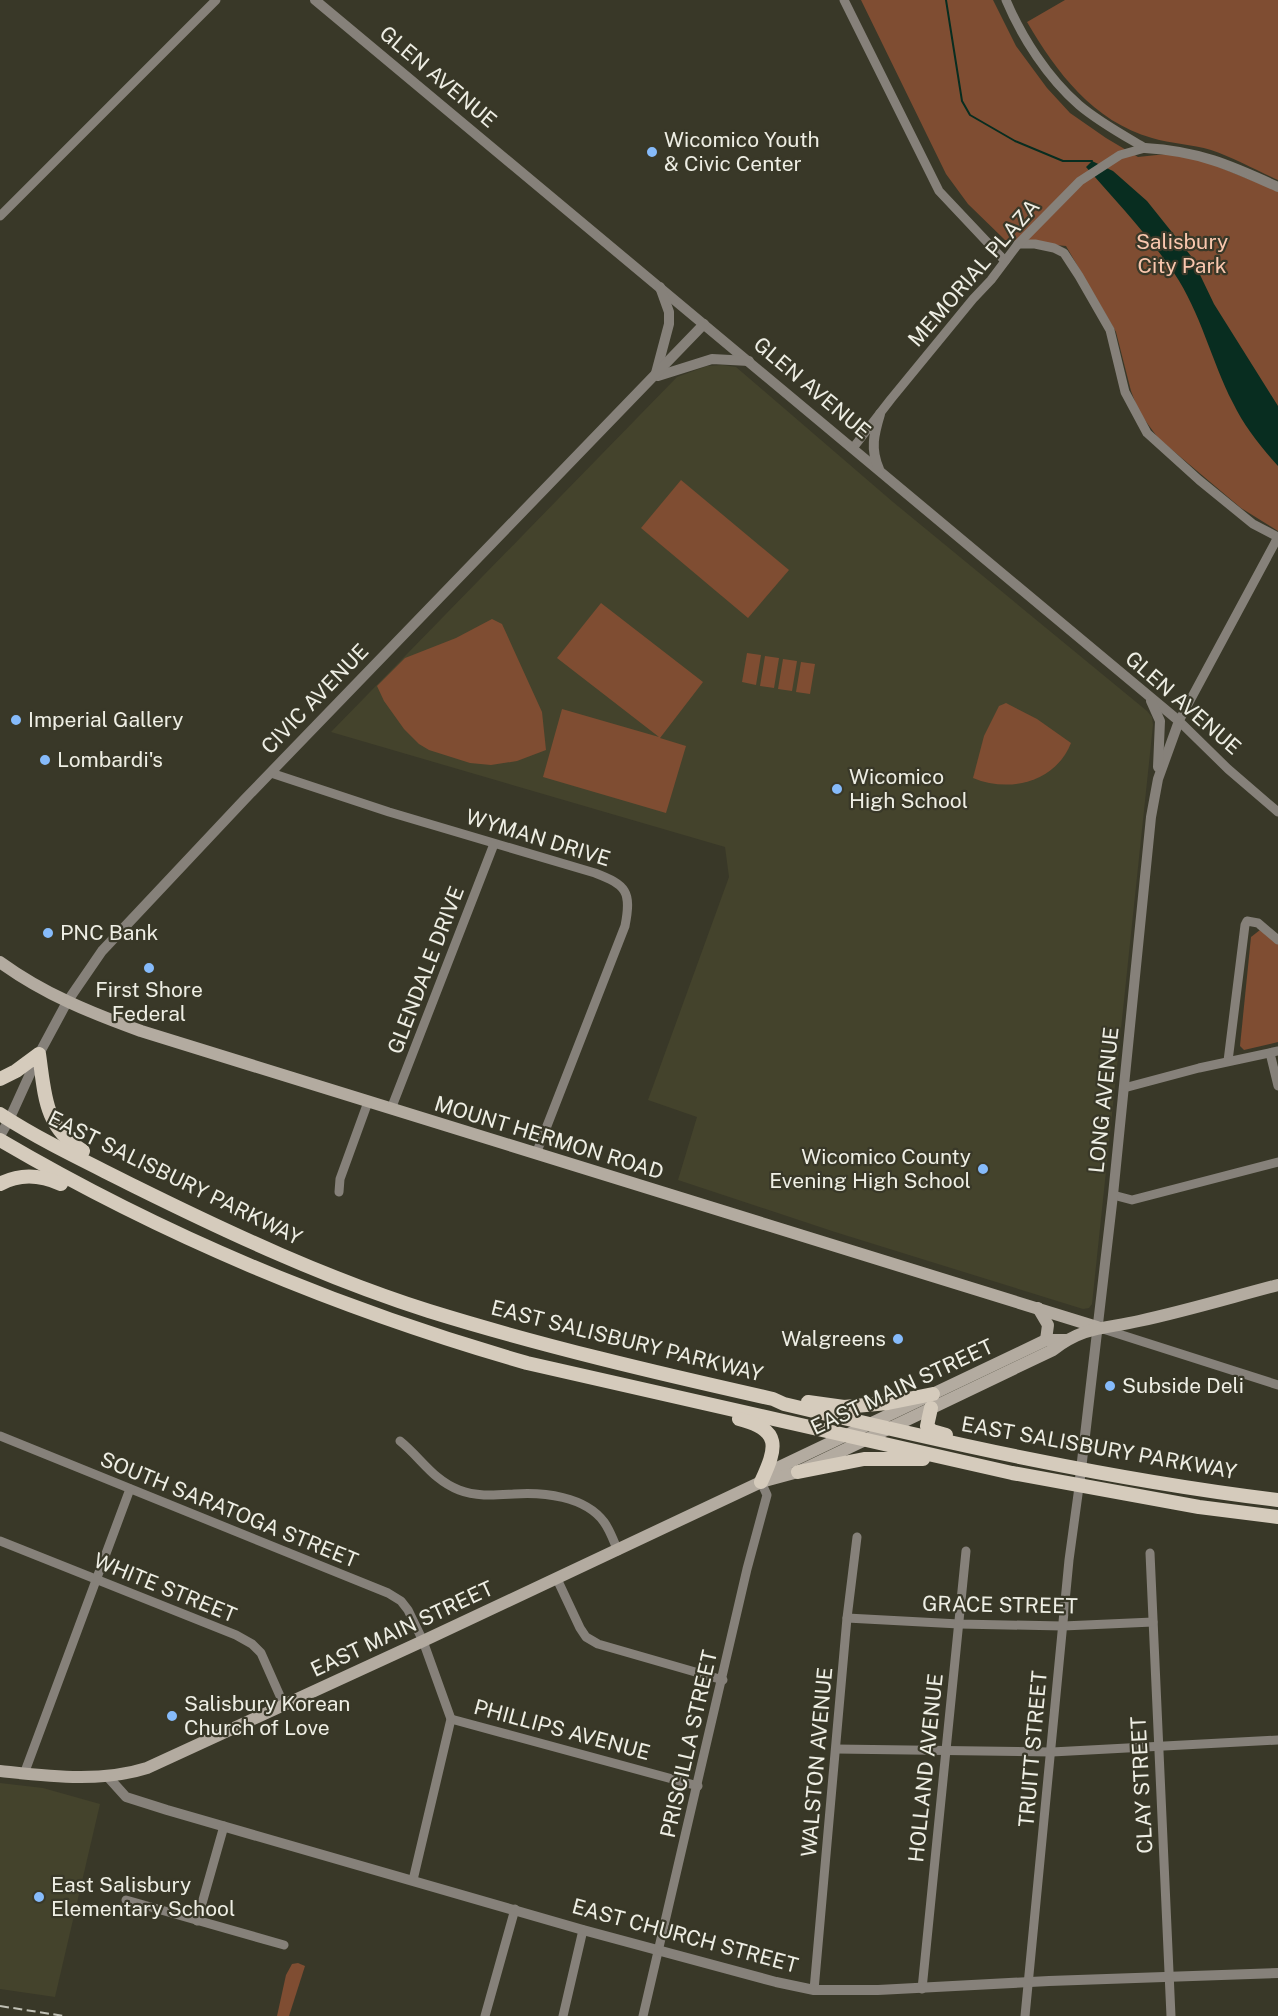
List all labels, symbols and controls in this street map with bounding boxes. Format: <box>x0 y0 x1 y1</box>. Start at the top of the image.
street label: GLEN AVENUE <box>375 20 502 133</box>
place label: Wicomico Youth & Civic Center <box>664 127 820 176</box>
marker: Wicomico Youth & Civic Center <box>645 145 659 159</box>
street label: MEMORIAL PLAZA <box>903 194 1045 352</box>
park label: Salisbury City Park <box>1136 229 1228 278</box>
street label: GLEN AVENUE <box>749 331 876 444</box>
street label: CIVIC AVENUE <box>256 638 373 759</box>
street label: GLEN AVENUE <box>1120 646 1246 760</box>
place label: Imperial Gallery <box>28 707 184 732</box>
marker: Imperial Gallery <box>9 713 23 727</box>
place label: Lombardi's <box>57 747 163 772</box>
marker: Lombardi's <box>38 753 52 767</box>
place label: Wicomico High School <box>849 764 968 813</box>
marker: Wicomico High School <box>830 782 844 796</box>
street label: WYMAN DRIVE <box>463 804 614 871</box>
street label: GLENDALE DRIVE <box>382 882 469 1057</box>
place label: PNC Bank <box>60 920 159 945</box>
marker: PNC Bank <box>41 926 55 940</box>
marker: First Shore Federal <box>142 961 156 975</box>
place label: First Shore Federal <box>95 977 203 1026</box>
street label: LONG AVENUE <box>1083 1026 1124 1174</box>
street label: MOUNT HERMON ROAD <box>432 1091 667 1184</box>
street label: EAST SALISBURY PARKWAY <box>44 1105 306 1250</box>
place label: Wicomico County Evening High School <box>769 1144 971 1193</box>
marker: Wicomico County Evening High School <box>976 1162 990 1176</box>
street label: EAST SALISBURY PARKWAY <box>489 1295 766 1386</box>
place label: Walgreens <box>781 1326 886 1351</box>
marker: Walgreens <box>891 1332 905 1346</box>
street label: EAST MAIN STREET <box>807 1333 997 1440</box>
place label: Subside Deli <box>1122 1373 1244 1398</box>
marker: Subside Deli <box>1103 1379 1117 1393</box>
street label: EAST SALISBURY PARKWAY <box>959 1411 1239 1484</box>
street label: SOUTH SARATOGA STREET <box>97 1446 362 1573</box>
street label: WHITE STREET <box>90 1547 240 1628</box>
street label: EAST MAIN STREET <box>307 1575 497 1682</box>
street label: GRACE STREET <box>922 1591 1078 1618</box>
street label: PRISCILLA STREET <box>655 1648 722 1840</box>
street label: WALSTON AVENUE <box>796 1666 837 1858</box>
street label: TRUITT STREET <box>1013 1670 1052 1828</box>
street label: HOLLAND AVENUE <box>903 1672 948 1864</box>
place label: Salisbury Korean Church of Love <box>184 1691 350 1740</box>
street label: PHILLIPS AVENUE <box>471 1694 653 1765</box>
marker: Salisbury Korean Church of Love <box>165 1709 179 1723</box>
street label: CLAY STREET <box>1125 1716 1158 1854</box>
place label: East Salisbury Elementary School <box>51 1872 235 1921</box>
marker: East Salisbury Elementary School <box>32 1890 46 1904</box>
street label: EAST CHURCH STREET <box>569 1893 801 1978</box>

